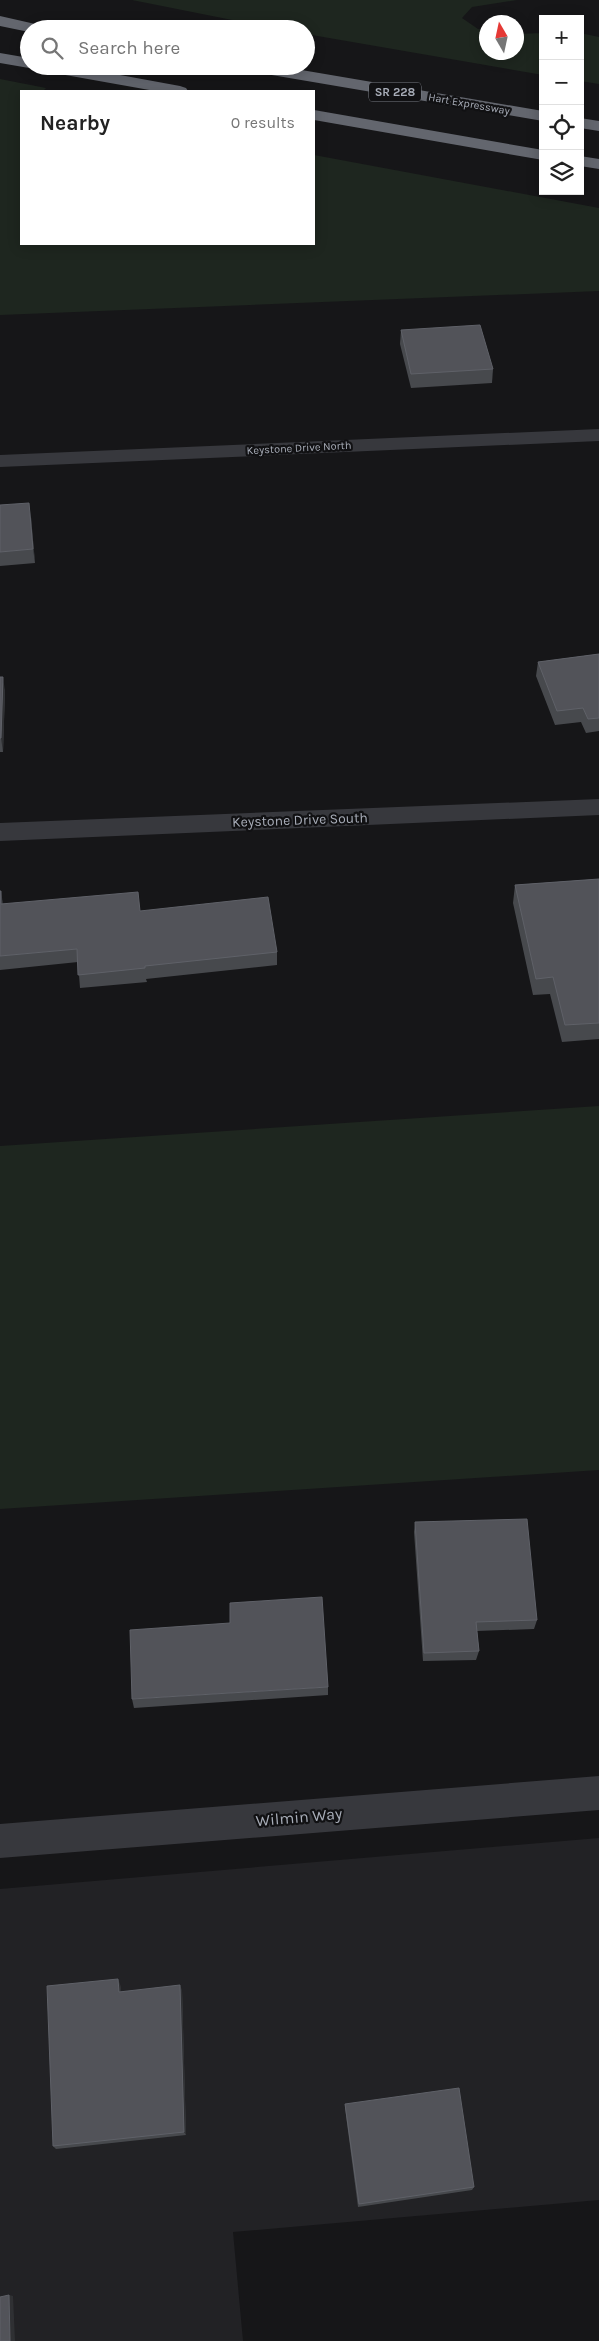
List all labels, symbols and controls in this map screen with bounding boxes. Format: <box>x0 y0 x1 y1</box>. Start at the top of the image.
north arrow <box>479 15 524 60</box>
map controls <box>539 15 584 195</box>
button: + <box>539 15 584 60</box>
search box <box>20 20 315 75</box>
icon: search <box>38 34 66 62</box>
text: Search here <box>78 37 180 59</box>
button: − <box>539 60 584 105</box>
road number: SR 228 <box>369 82 421 101</box>
street label: Hart Expressway <box>427 90 511 118</box>
button: locate <box>539 105 584 150</box>
text: Nearby <box>40 111 110 135</box>
text: 0 results <box>231 113 295 132</box>
button: layers <box>539 150 584 195</box>
street label: Keystone Drive North <box>246 439 352 457</box>
street label: Keystone Drive South <box>232 809 368 831</box>
street label: Wilmin Way <box>255 1804 344 1830</box>

